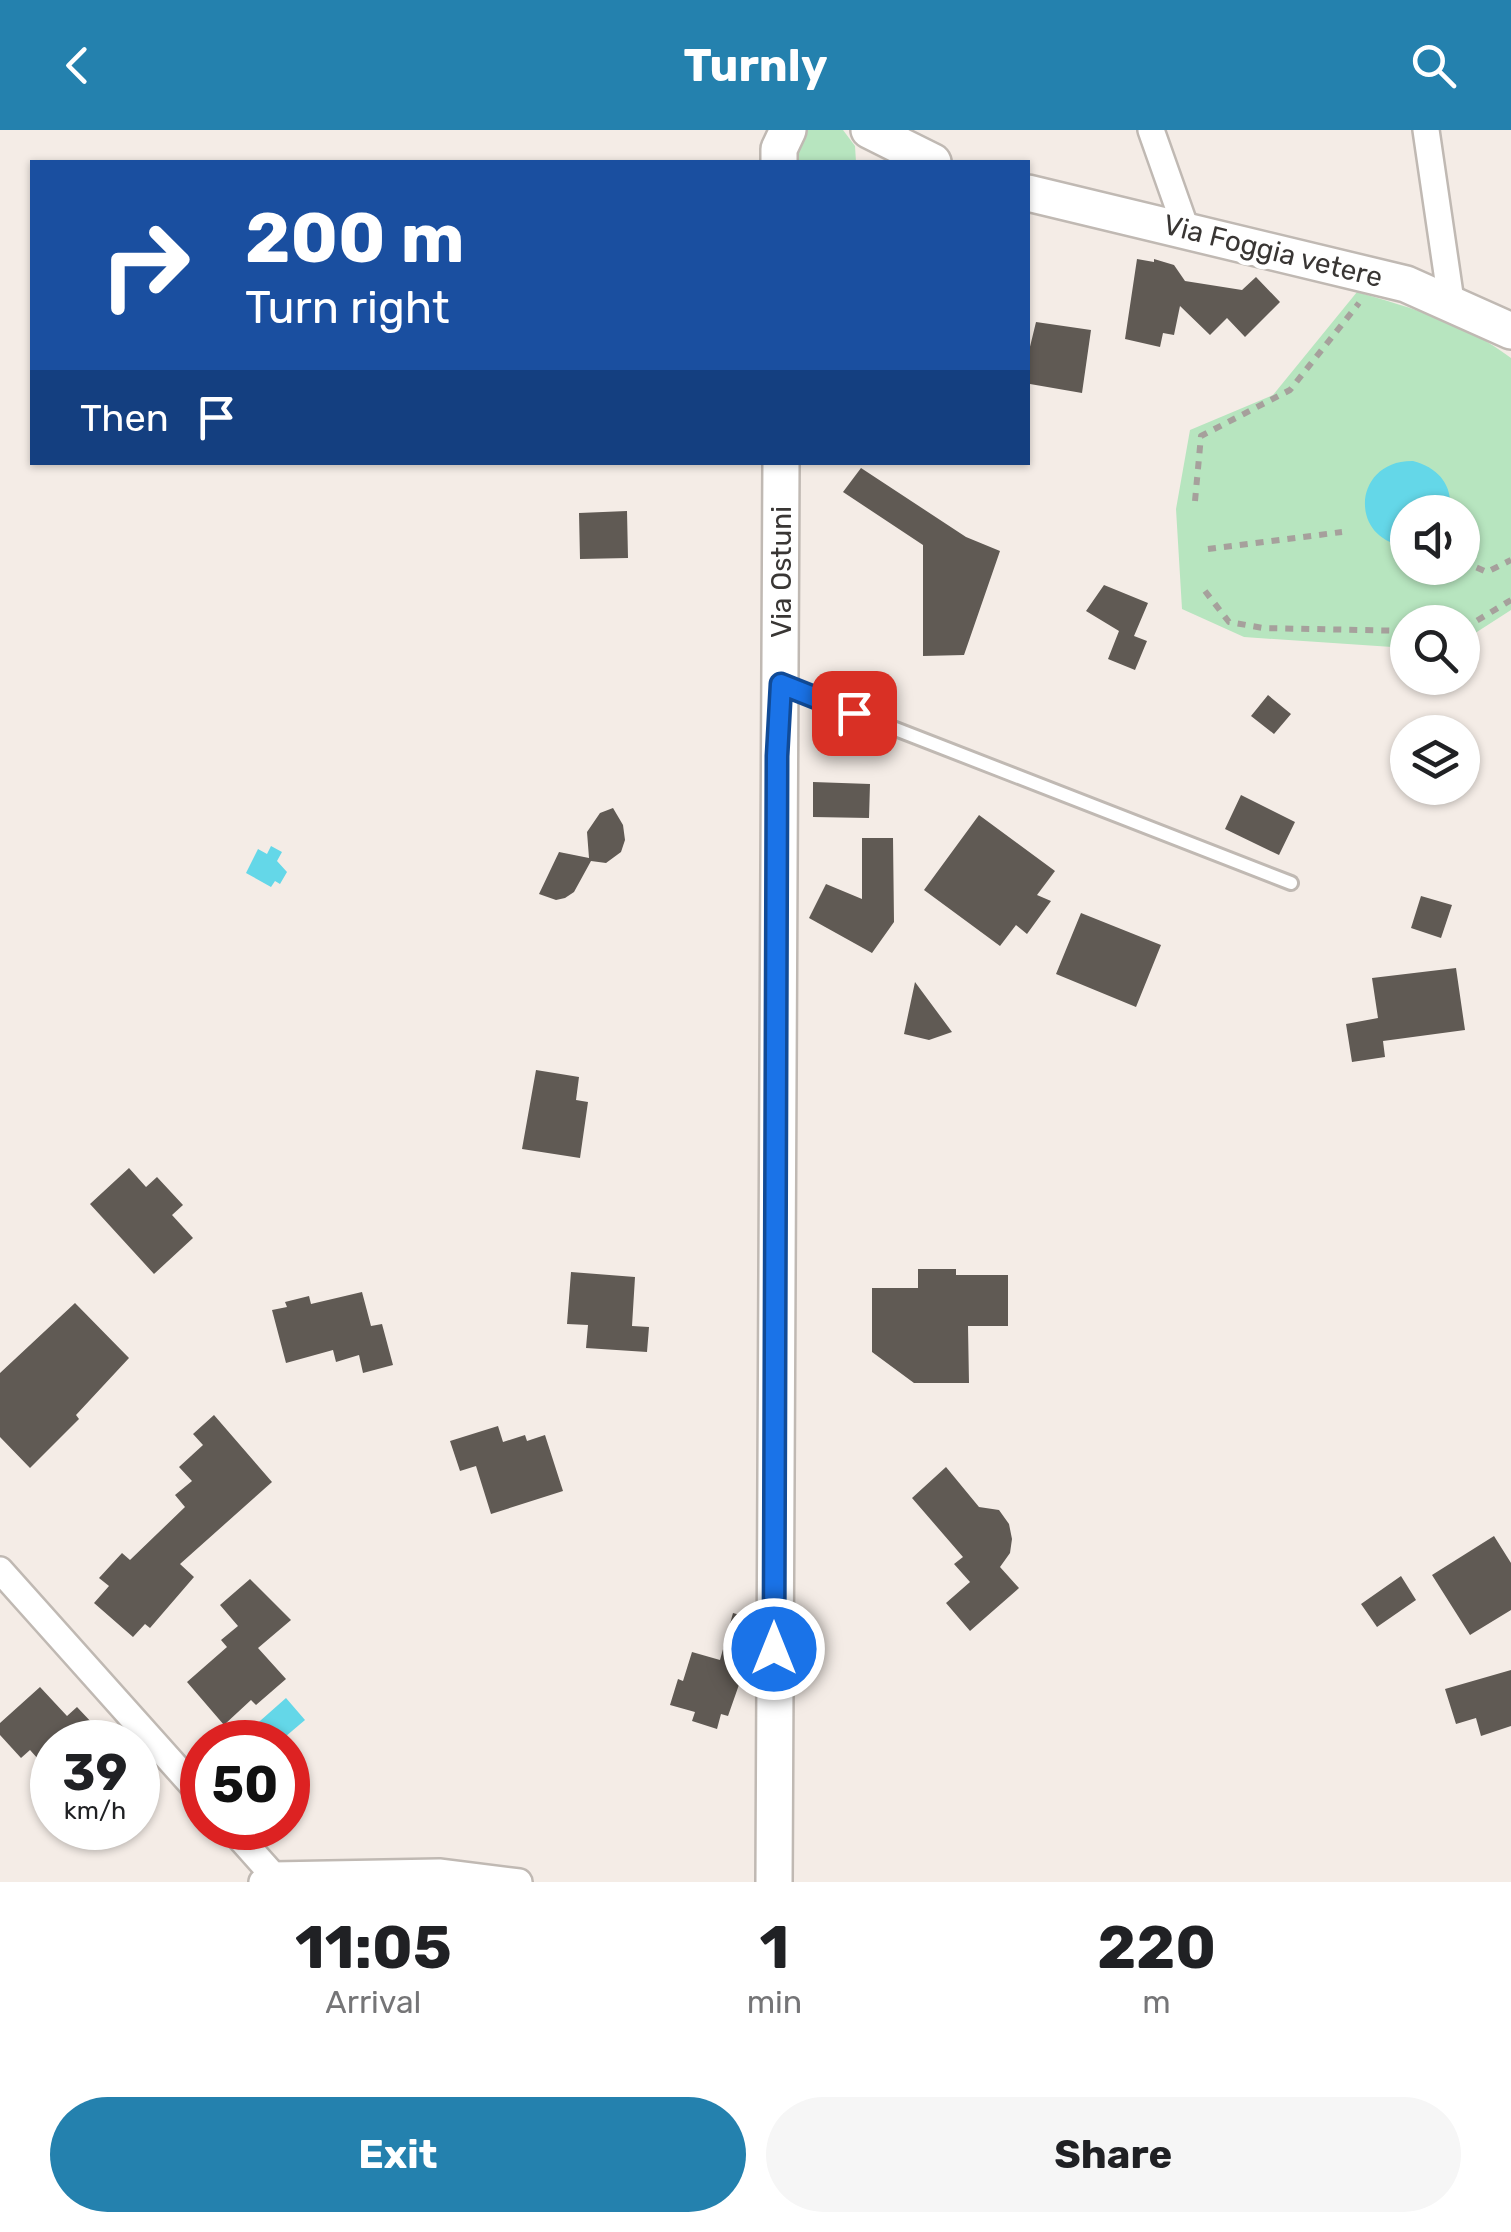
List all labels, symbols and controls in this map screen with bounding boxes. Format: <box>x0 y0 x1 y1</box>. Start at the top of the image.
icon: back <box>50 38 105 93</box>
icon: search <box>1406 38 1461 93</box>
text: Turnly <box>683 39 828 92</box>
text: 200 m <box>245 197 465 280</box>
icon: right <box>80 200 210 330</box>
street label: Via Foggia vetere <box>1160 208 1386 294</box>
text: Turn right <box>245 281 449 334</box>
icon: arrive <box>189 390 244 445</box>
text: Then <box>80 395 169 441</box>
map controls <box>1390 495 1480 805</box>
button: sound <box>1390 495 1480 585</box>
street label: Via Ostuni <box>765 506 798 638</box>
button: search <box>1390 605 1480 695</box>
pin <box>812 671 897 756</box>
icon: arrive <box>827 686 882 741</box>
button: layers <box>1390 715 1480 805</box>
position arrow <box>722 1597 826 1701</box>
speed limit sign: 50 <box>180 1720 310 1850</box>
text: 39 <box>63 1743 128 1803</box>
text: km/h <box>64 1796 126 1825</box>
text: 11:05 <box>295 1912 452 1983</box>
text: 1 <box>760 1912 789 1983</box>
text: 220 <box>1097 1912 1216 1983</box>
text: Arrival <box>325 1983 421 2021</box>
text: min <box>747 1983 802 2021</box>
text: m <box>1142 1983 1171 2021</box>
button: Exit <box>50 2097 746 2212</box>
button: Share <box>766 2097 1461 2212</box>

